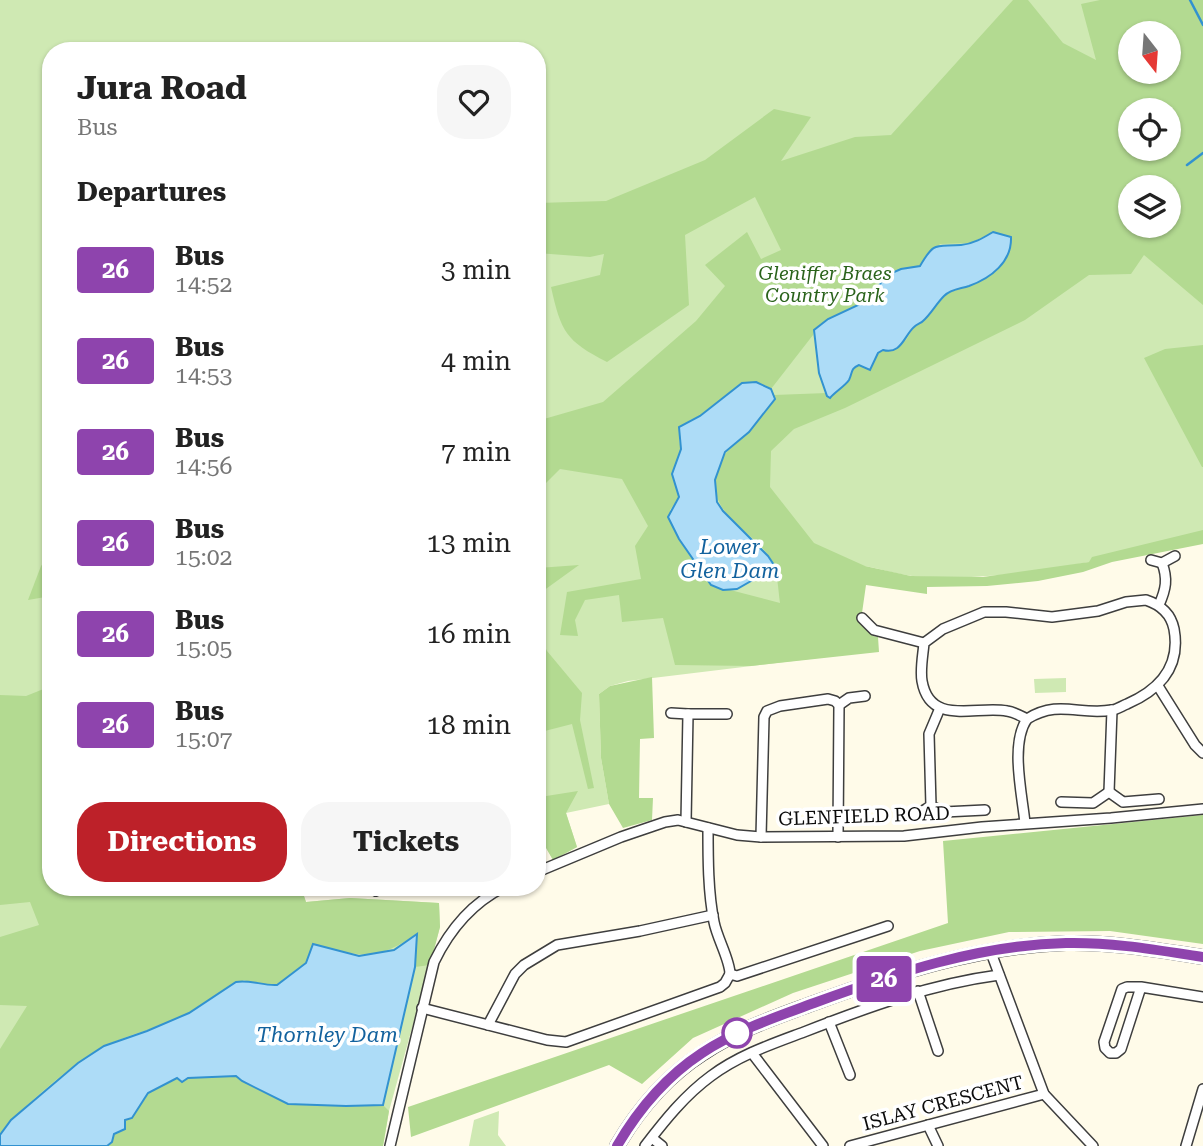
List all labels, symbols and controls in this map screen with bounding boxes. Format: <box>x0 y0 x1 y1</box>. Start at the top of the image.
north arrow <box>1118 21 1181 84</box>
map controls <box>1118 21 1181 238</box>
button: heart <box>437 65 511 139</box>
text: Jura Road <box>77 68 247 107</box>
button: locate <box>1118 98 1181 161</box>
text: Bus <box>77 114 117 141</box>
button: layers <box>1118 175 1181 238</box>
text: Departures <box>77 177 226 207</box>
text: Bus <box>175 241 224 271</box>
text: 3 min <box>441 255 511 285</box>
text: 26 <box>102 256 129 284</box>
park label: Gleniffer Braes Country Park <box>758 262 892 307</box>
text: 14:52 <box>175 271 232 298</box>
text: Bus <box>175 332 224 362</box>
text: 4 min <box>441 346 511 376</box>
text: 26 <box>102 347 129 375</box>
text: 14:53 <box>175 362 232 389</box>
text: Bus <box>175 423 224 453</box>
text: 7 min <box>441 437 511 467</box>
text: 26 <box>102 438 129 466</box>
text: 14:56 <box>175 453 232 480</box>
text: Bus <box>175 514 224 544</box>
text: 13 min <box>427 528 511 558</box>
text: 26 <box>102 529 129 557</box>
water label: Lower Glen Dam <box>680 535 780 583</box>
text: 15:02 <box>175 544 232 571</box>
text: Bus <box>175 605 224 635</box>
text: 16 min <box>427 619 511 649</box>
text: 26 <box>102 620 129 648</box>
text: 15:05 <box>175 635 232 662</box>
text: Bus <box>175 696 224 726</box>
text: 18 min <box>427 710 511 740</box>
text: 26 <box>102 711 129 739</box>
text: 15:07 <box>175 726 232 753</box>
button: Directions <box>77 802 287 882</box>
button: Tickets <box>301 802 511 882</box>
street label: GLENFIELD ROAD <box>778 802 950 830</box>
line badge: 26 <box>852 956 916 1002</box>
text: 26 <box>871 965 897 993</box>
unlabelled marker <box>722 1018 752 1048</box>
water label: Thornley Dam <box>256 1023 398 1047</box>
street label: ISLAY CRESCENT <box>860 1070 1026 1136</box>

